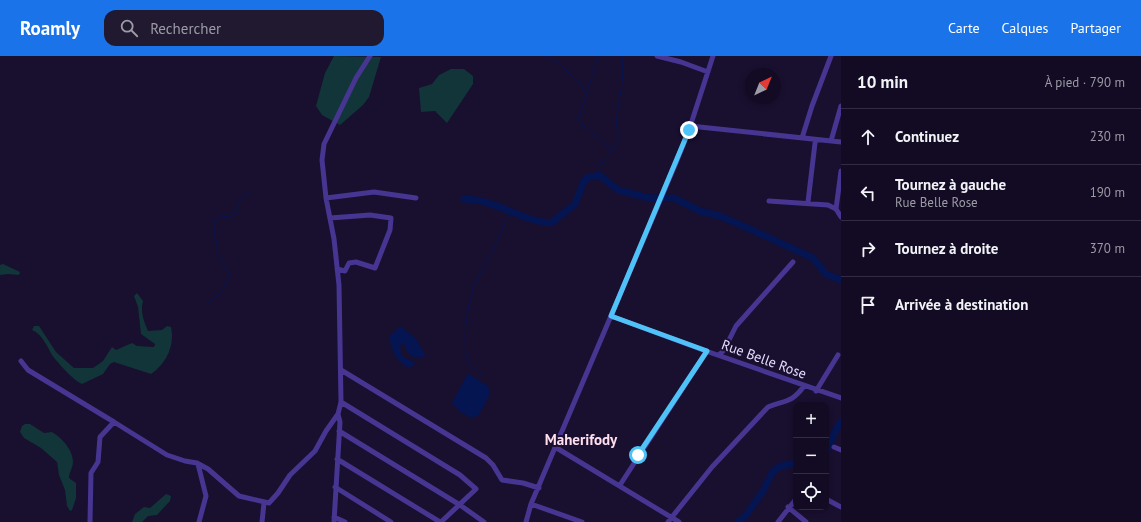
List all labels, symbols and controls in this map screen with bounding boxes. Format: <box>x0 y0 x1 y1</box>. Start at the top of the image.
search box <box>104 10 384 46</box>
text: Roamly <box>20 16 80 40</box>
icon: search <box>118 17 140 39</box>
text: Rechercher <box>150 19 221 38</box>
text: Carte <box>948 19 980 37</box>
text: Calques <box>1002 19 1048 37</box>
text: Partager <box>1070 19 1121 37</box>
north arrow <box>745 68 781 104</box>
text: 10 min <box>857 71 908 93</box>
text: À pied · 790 m <box>1045 74 1125 91</box>
route end <box>680 121 698 139</box>
icon: ahead <box>857 126 879 148</box>
text: Continuez <box>895 127 959 146</box>
text: 230 m <box>1090 128 1125 145</box>
text: Tournez à gauche <box>895 175 1006 194</box>
icon: left <box>857 182 879 204</box>
text: 190 m <box>1090 184 1125 201</box>
text: Rue Belle Rose <box>895 194 978 211</box>
icon: right <box>857 238 879 260</box>
text: Tournez à droite <box>895 239 998 258</box>
text: 370 m <box>1090 240 1125 257</box>
icon: arrive <box>857 294 879 316</box>
text: Arrivée à destination <box>895 295 1028 314</box>
street label: Rue Belle Rose <box>719 335 809 383</box>
map controls <box>793 402 829 510</box>
button: + <box>793 402 829 438</box>
district label: Maherifody <box>545 430 618 449</box>
button: − <box>793 438 829 474</box>
route start <box>629 446 647 464</box>
button: locate <box>793 474 829 510</box>

